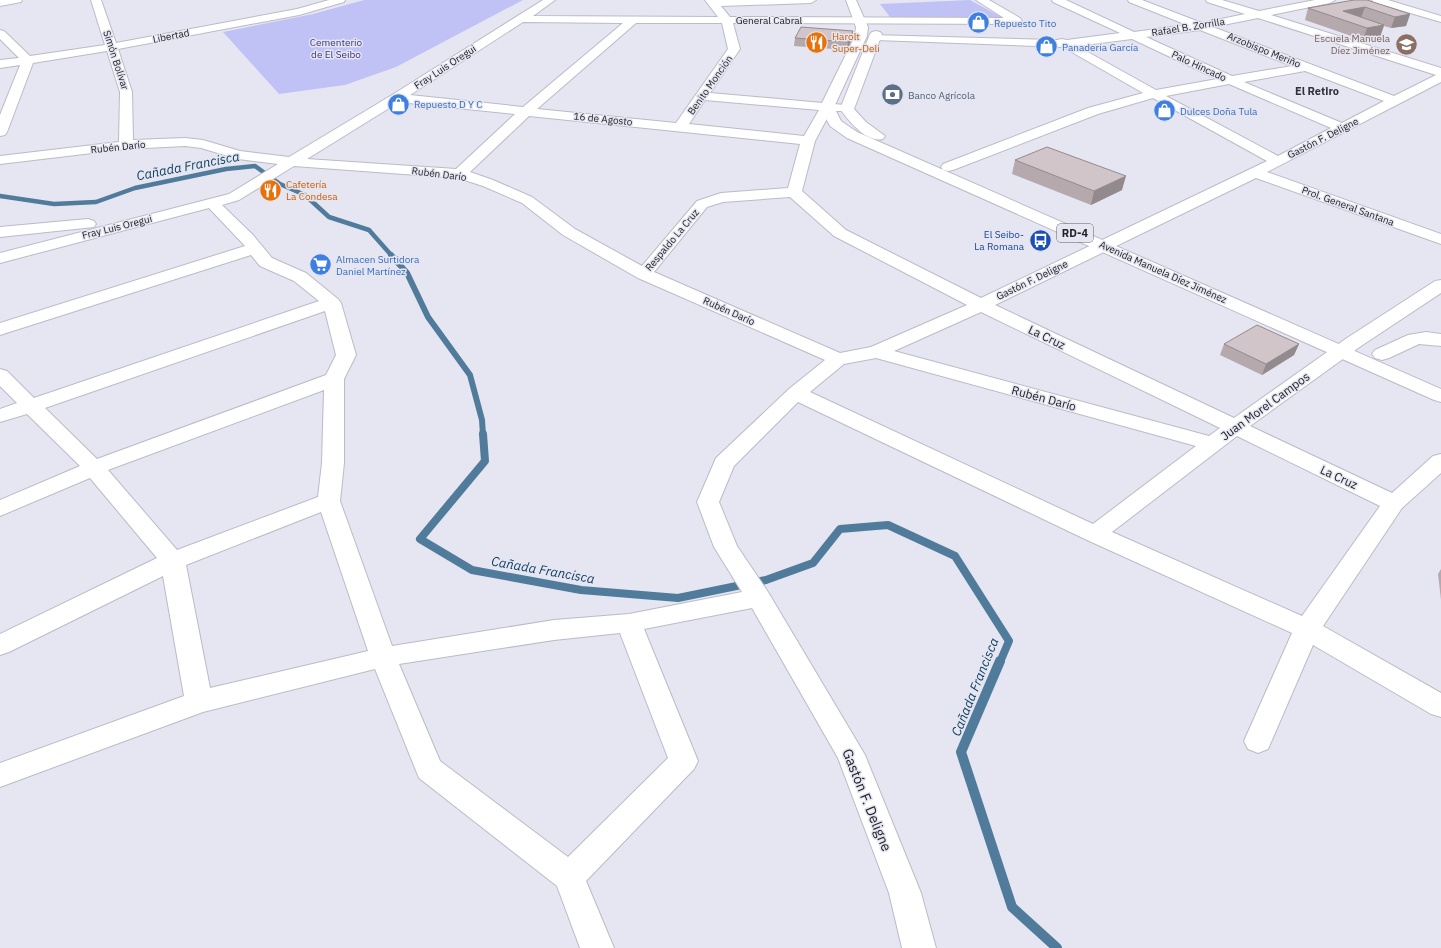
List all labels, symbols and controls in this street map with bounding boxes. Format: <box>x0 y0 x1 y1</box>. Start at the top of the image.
shop icon: Repuesto Tito <box>966 10 992 36</box>
street label: General Cabral <box>736 14 803 27</box>
street label: Rafael B. Zorrilla <box>1150 15 1226 39</box>
place label: Repuesto Tito <box>994 17 1057 30</box>
street label: Libertad <box>152 26 190 46</box>
street label: Simón Bolívar <box>100 29 132 92</box>
restaurant icon: Harolt Super-Deli <box>803 29 829 55</box>
street label: Arzobispo Meriño <box>1225 29 1303 71</box>
place label: Harolt Super-Deli <box>832 30 880 55</box>
school or university icon: Escuela Manuela Díez Jiménez <box>1393 31 1419 57</box>
place label: Escuela Manuela Díez Jiménez <box>1314 32 1391 57</box>
shop icon: Panadería García <box>1033 34 1059 60</box>
park label: Cementerio de El Seibo <box>310 36 363 61</box>
place label: Panadería García <box>1062 41 1139 54</box>
street label: Fray Luis Oregui <box>411 42 479 92</box>
street label: Palo Hincado <box>1170 48 1229 85</box>
street label: Benito Monción <box>685 53 735 117</box>
bank icon: Banco Agrícola <box>879 82 905 108</box>
district label: El Retiro <box>1295 84 1339 98</box>
place label: Banco Agrícola <box>908 89 976 102</box>
shop icon: Repuesto D Y C <box>386 91 412 117</box>
place label: Repuesto D Y C <box>414 98 483 111</box>
shop icon: Dulces Doña Tula <box>1152 98 1178 124</box>
place label: Dulces Doña Tula <box>1180 105 1258 118</box>
street label: 16 de Agosto <box>573 109 633 129</box>
street label: Gastón F. Deligne <box>1285 114 1361 161</box>
street label: Rubén Darío <box>90 138 147 156</box>
water label: Cañada Francisca <box>135 148 241 184</box>
street label: Rubén Darío <box>411 164 468 184</box>
restaurant icon: Cafetería La Condesa <box>258 177 284 203</box>
place label: Cafetería La Condesa <box>286 178 338 203</box>
street label: Prol. General Santana <box>1300 183 1397 229</box>
street label: Respaldo La Cruz <box>642 206 702 274</box>
street label: Fray Luis Oregui <box>81 212 153 242</box>
road number: RD-4 <box>1057 224 1093 242</box>
bus stop icon: El Seibo- La Romana <box>1027 227 1053 253</box>
place label: El Seibo- La Romana <box>974 228 1025 253</box>
street label: Avenida Manuela Díez Jiménez <box>1097 238 1229 306</box>
supermarket icon: Almacen Surtidora Daniel Martínez <box>307 252 333 278</box>
place label: Almacen Surtidora Daniel Martínez <box>336 253 420 278</box>
street label: Gastón F. Deligne <box>994 257 1070 303</box>
street label: Rubén Darío <box>701 294 757 328</box>
street label: La Cruz <box>1026 322 1068 353</box>
street label: Juan Morel Campos <box>1218 369 1313 443</box>
street label: Rubén Darío <box>1010 382 1078 414</box>
street label: La Cruz <box>1318 462 1360 492</box>
water label: Cañada Francisca <box>490 553 596 587</box>
water label: Cañada Francisca <box>948 635 1002 739</box>
street label: Gastón F. Deligne <box>838 746 896 854</box>

